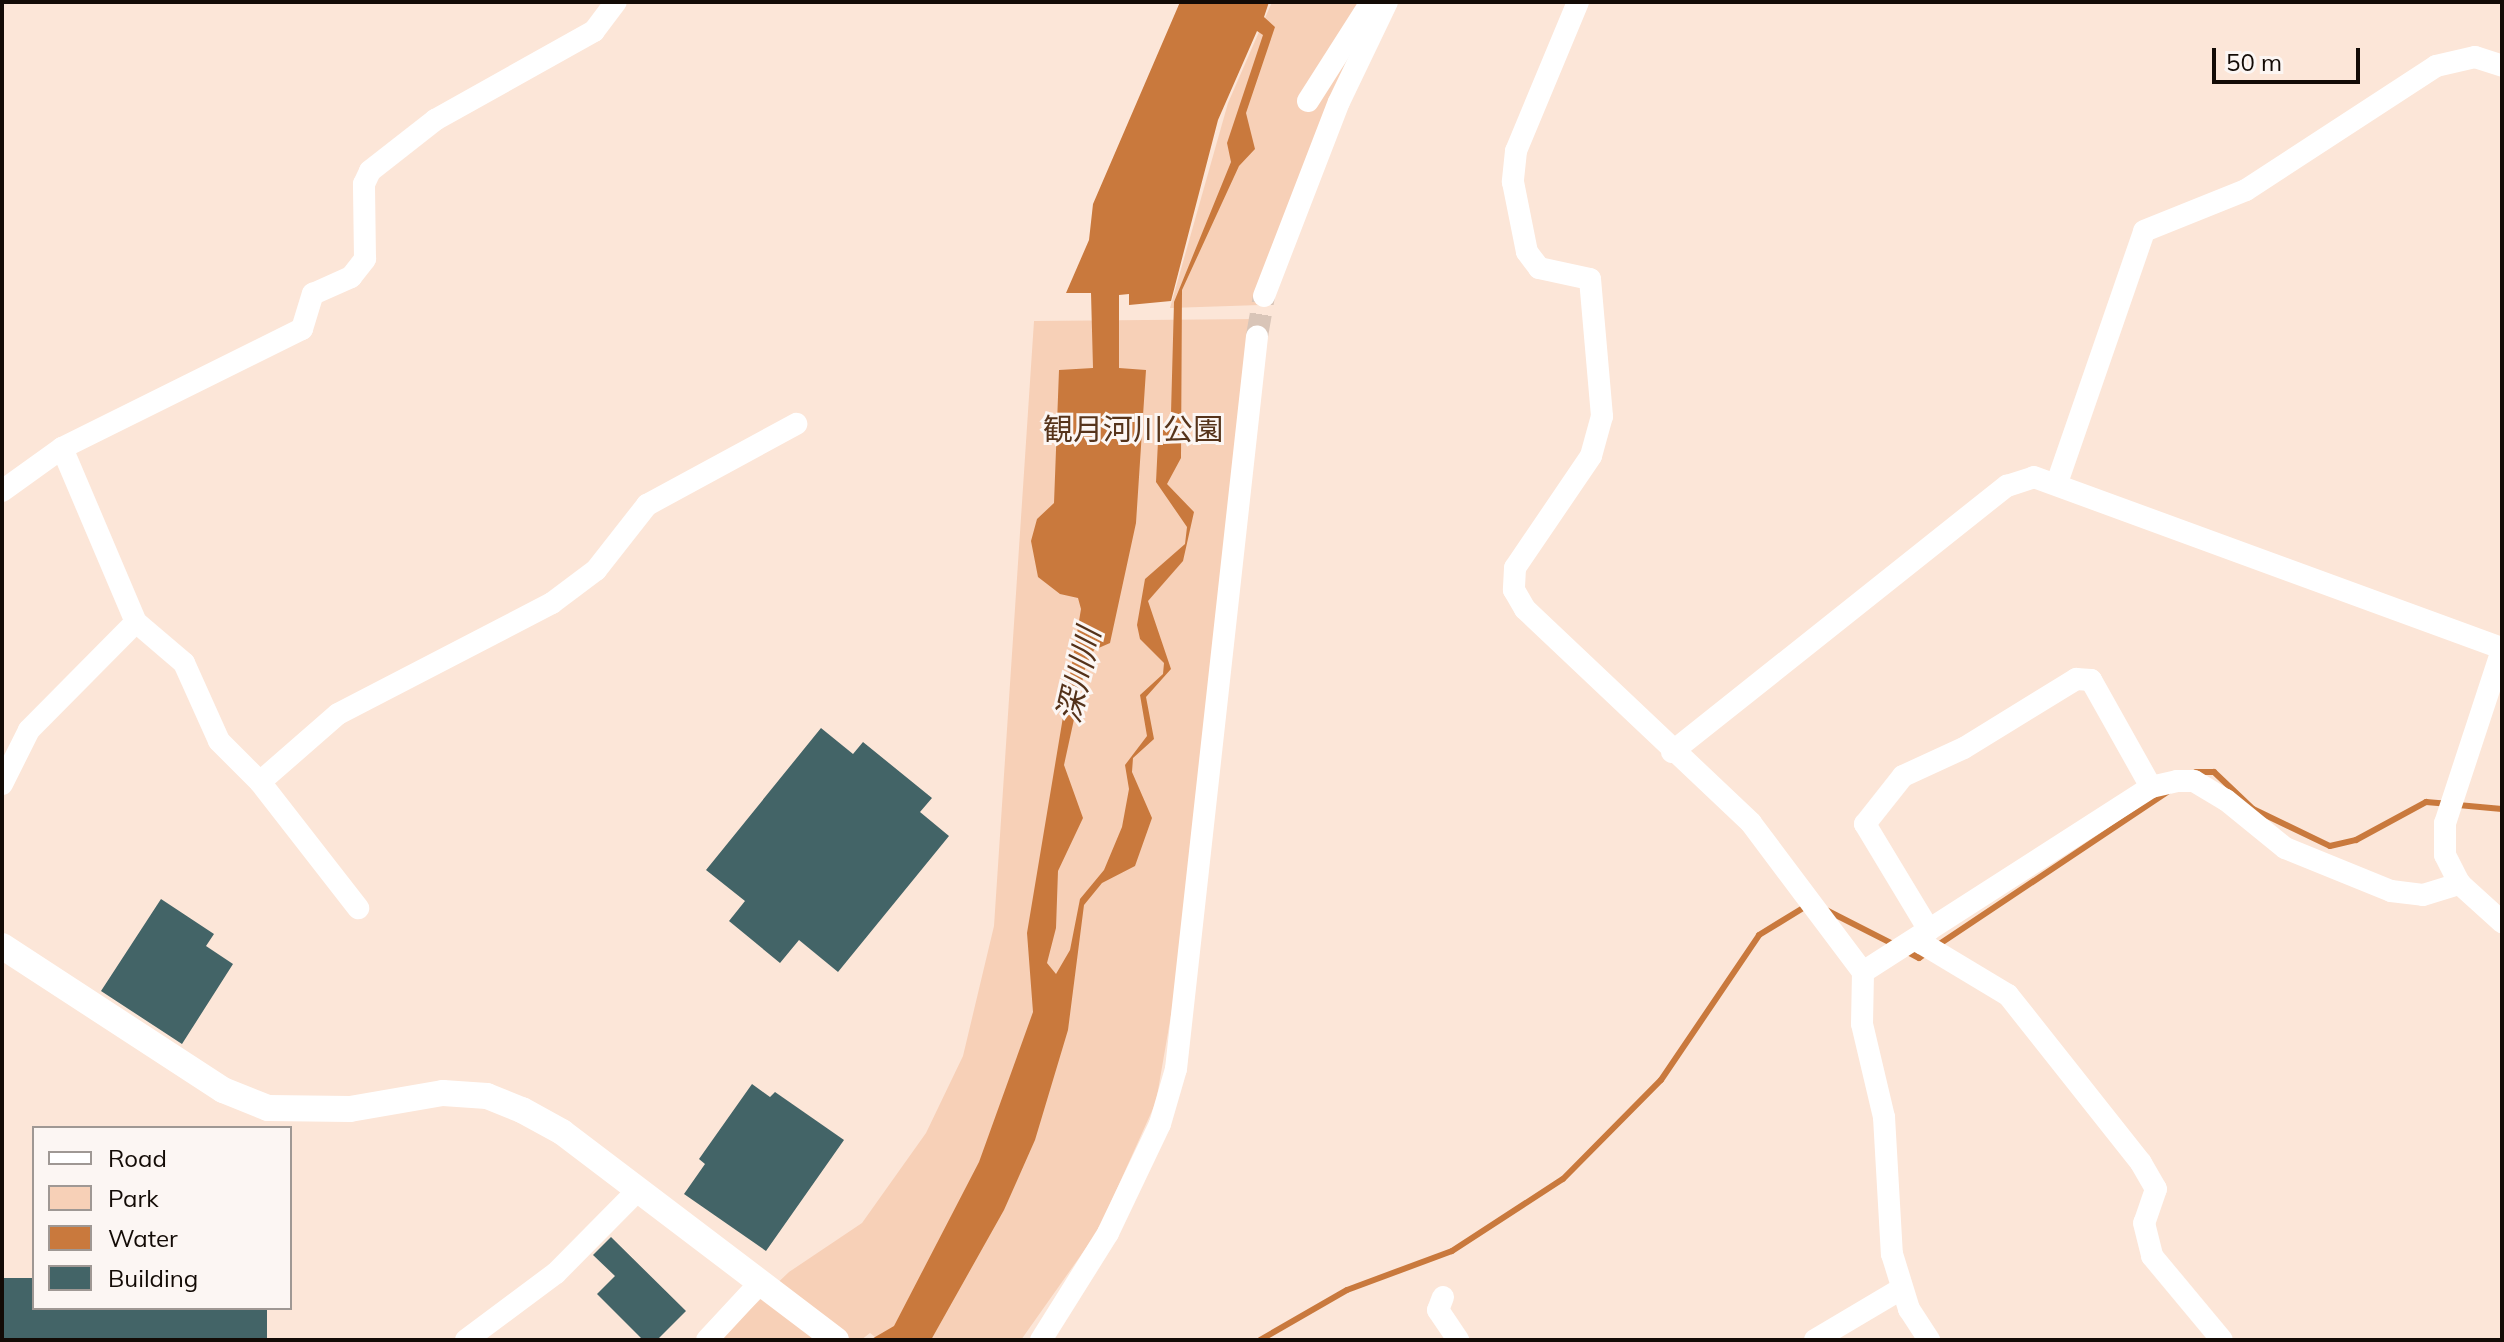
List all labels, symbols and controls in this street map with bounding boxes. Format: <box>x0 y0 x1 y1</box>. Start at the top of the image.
scale bar <box>2216 32 2364 82</box>
text: 50 m <box>2226 47 2282 77</box>
park label: 観月河川公園 <box>1043 411 1223 447</box>
water label: 深川川 <box>1048 624 1108 726</box>
legend <box>32 1126 292 1310</box>
text: Road <box>108 1143 167 1173</box>
text: Park <box>108 1183 159 1213</box>
text: Water <box>108 1223 178 1253</box>
text: Building <box>108 1263 198 1293</box>

